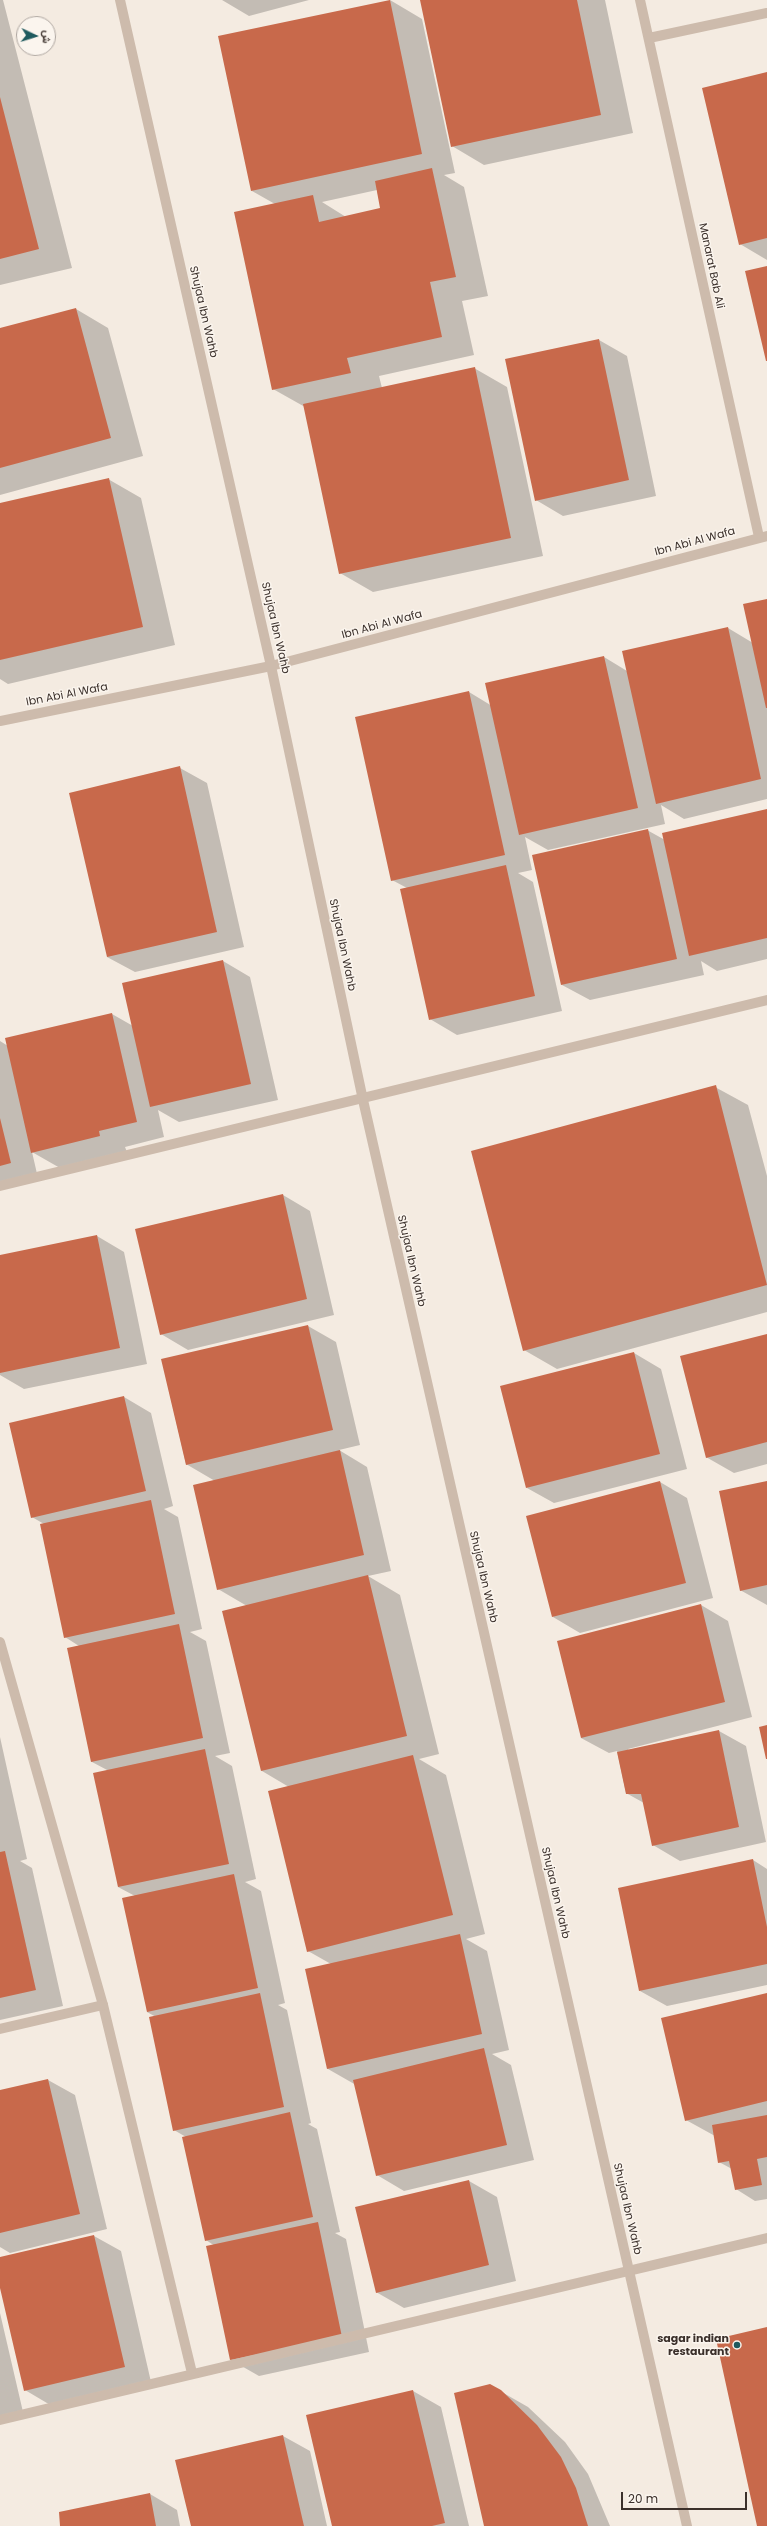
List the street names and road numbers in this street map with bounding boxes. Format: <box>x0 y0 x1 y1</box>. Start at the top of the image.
street label: Manarat Bab Ali <box>695 222 727 310</box>
street label: Shujaa Ibn Wahb <box>186 265 220 359</box>
street label: Ibn Abi Al Wafa <box>653 525 737 559</box>
street label: Shujaa Ibn Wahb <box>258 581 292 675</box>
street label: Ibn Abi Al Wafa <box>340 608 424 642</box>
street label: Ibn Abi Al Wafa <box>25 681 109 709</box>
street label: Shujaa Ibn Wahb <box>326 898 358 992</box>
street label: Shujaa Ibn Wahb <box>394 1214 428 1308</box>
street label: Shujaa Ibn Wahb <box>466 1530 500 1624</box>
street label: Shujaa Ibn Wahb <box>538 1846 572 1940</box>
street label: Shujaa Ibn Wahb <box>610 2162 644 2256</box>

